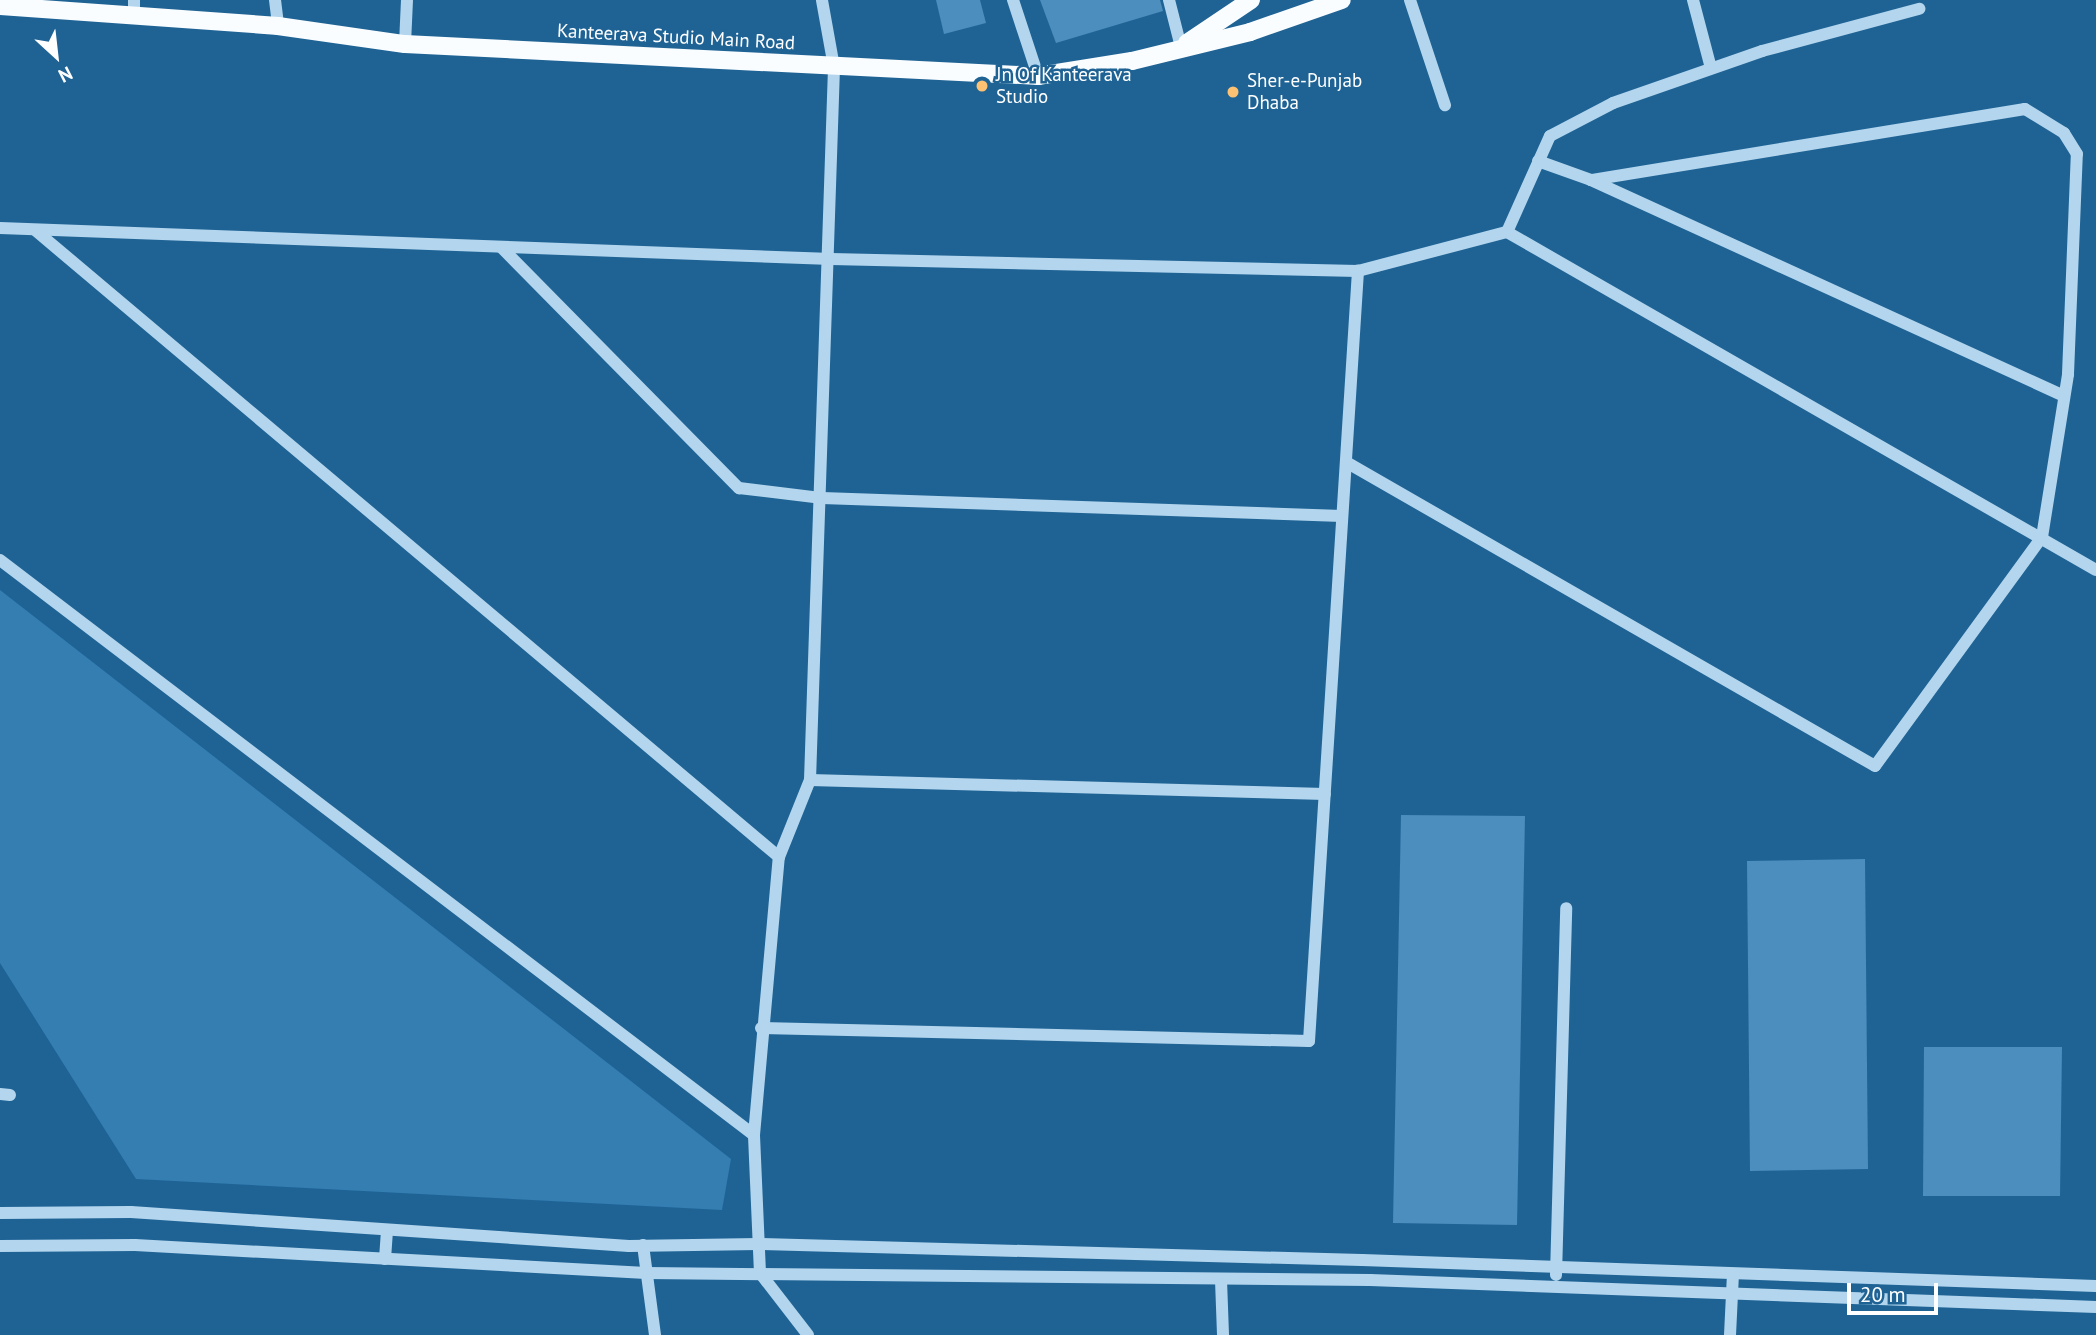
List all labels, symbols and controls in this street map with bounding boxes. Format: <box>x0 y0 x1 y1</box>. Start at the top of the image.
street label: Kanteerava Studio Main Road <box>556 19 796 55</box>
north arrow <box>21 21 91 91</box>
text: N <box>55 61 77 88</box>
place label: Jn Of Kanteerava Studio <box>996 64 1132 108</box>
place label: Sher-e-Punjab Dhaba <box>1247 70 1362 114</box>
marker: Jn Of Kanteerava Studio <box>974 78 990 94</box>
marker: Sher-e-Punjab Dhaba <box>1225 84 1241 100</box>
scale bar <box>1851 1268 1942 1312</box>
text: 20 m <box>1860 1281 1906 1308</box>

